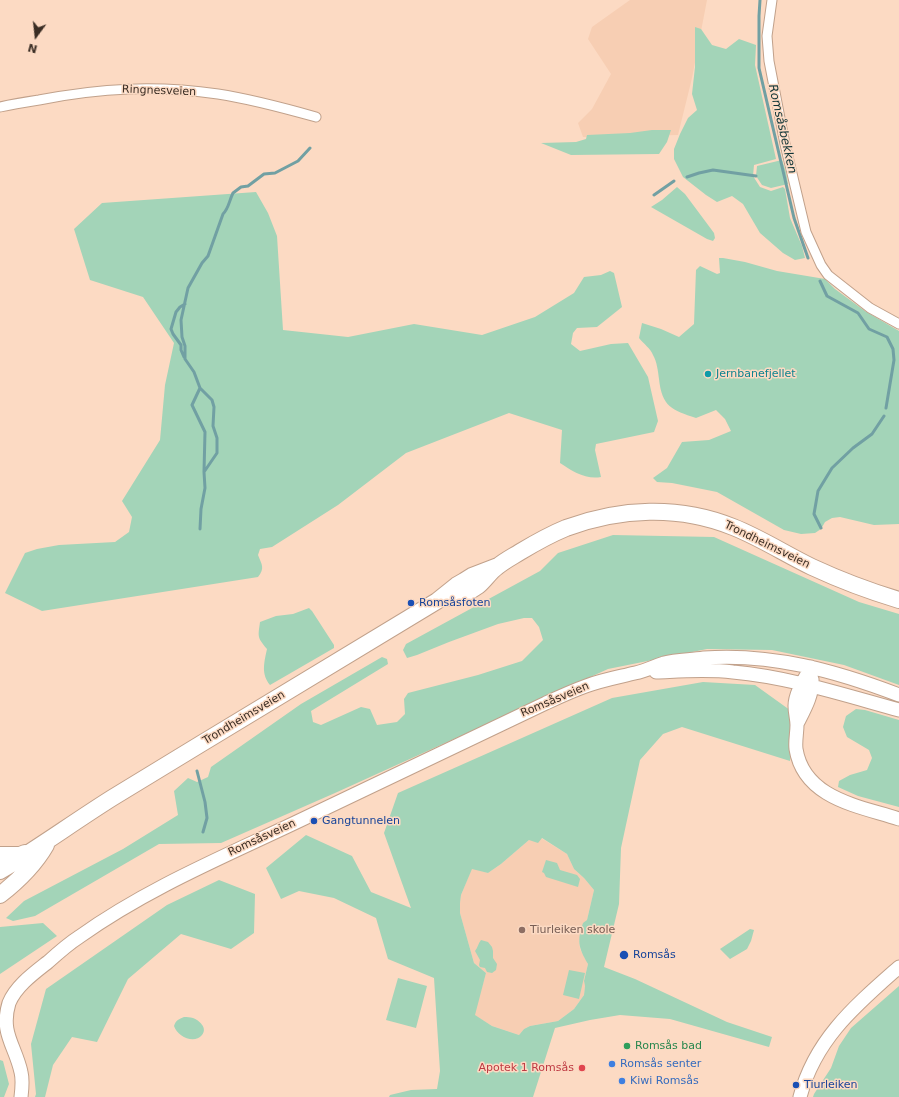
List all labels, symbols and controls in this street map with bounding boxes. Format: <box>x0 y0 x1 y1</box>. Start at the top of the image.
north arrow <box>16 16 56 56</box>
text: N <box>27 41 39 56</box>
street label: Ringnesveien <box>122 83 196 99</box>
water label: Romsåsbekken <box>765 83 799 175</box>
place label: Jernbanefjellet <box>716 367 796 381</box>
marker: Jernbanefjellet <box>703 369 713 379</box>
street label: Trondheimsveien <box>722 519 812 571</box>
place label: Romsåsfoten <box>419 596 490 610</box>
marker: Romsåsfoten <box>406 598 416 608</box>
street label: Romsåsveien <box>519 680 591 720</box>
street label: Trondheimsveien <box>201 688 287 748</box>
place label: Gangtunnelen <box>322 814 400 828</box>
marker: Gangtunnelen <box>309 816 319 826</box>
street label: Romsåsveien <box>226 817 298 859</box>
place label: Tiurleiken skole <box>530 923 615 937</box>
marker: Tiurleiken skole <box>517 925 527 935</box>
place label: Romsås <box>633 948 676 962</box>
marker: Romsås <box>618 949 630 961</box>
place label: Romsås bad <box>635 1039 702 1053</box>
marker: Romsås bad <box>622 1041 632 1051</box>
place label: Romsås senter <box>620 1057 701 1071</box>
marker: Romsås senter <box>607 1059 617 1069</box>
place label: Apotek 1 Romsås <box>479 1061 574 1075</box>
marker: Apotek 1 Romsås <box>577 1063 587 1073</box>
place label: Kiwi Romsås <box>630 1074 699 1088</box>
marker: Kiwi Romsås <box>617 1076 627 1086</box>
place label: Tiurleiken <box>804 1078 858 1092</box>
marker: Tiurleiken <box>791 1080 801 1090</box>

